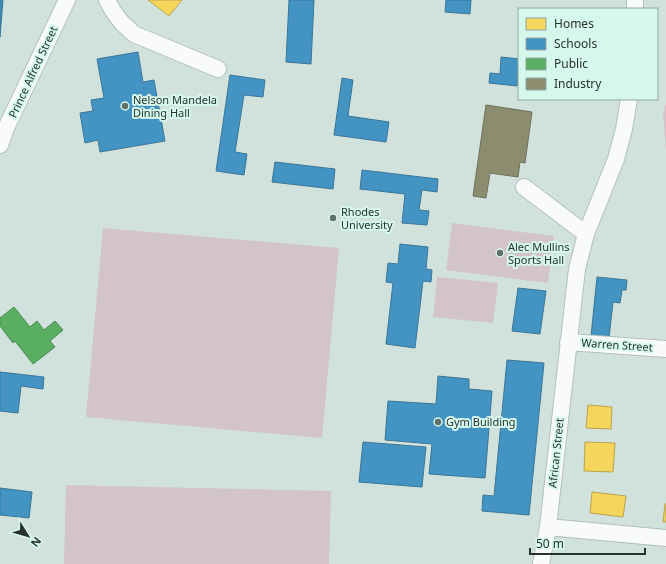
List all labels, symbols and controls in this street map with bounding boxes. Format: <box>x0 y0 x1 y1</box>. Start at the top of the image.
legend <box>518 8 658 100</box>
text: Homes <box>554 15 594 32</box>
street label: Prince Alfred Street <box>5 23 60 120</box>
text: Schools <box>554 35 597 52</box>
text: Public <box>554 55 588 72</box>
text: Industry <box>554 75 602 92</box>
place label: Nelson Mandela Dining Hall <box>133 92 217 120</box>
marker: Nelson Mandela Dining Hall <box>120 101 130 111</box>
place label: Rhodes University <box>341 204 393 232</box>
marker: Rhodes University <box>328 213 338 223</box>
place label: Alec Mullins Sports Hall <box>508 239 570 267</box>
marker: Alec Mullins Sports Hall <box>495 248 505 258</box>
street label: Warren Street <box>581 335 653 354</box>
place label: Gym Building <box>446 414 516 429</box>
marker: Gym Building <box>433 417 443 427</box>
street label: African Street <box>544 417 567 489</box>
north arrow <box>8 516 48 556</box>
scale bar <box>530 530 645 556</box>
text: N <box>28 534 45 550</box>
text: 50 m <box>536 535 564 552</box>

